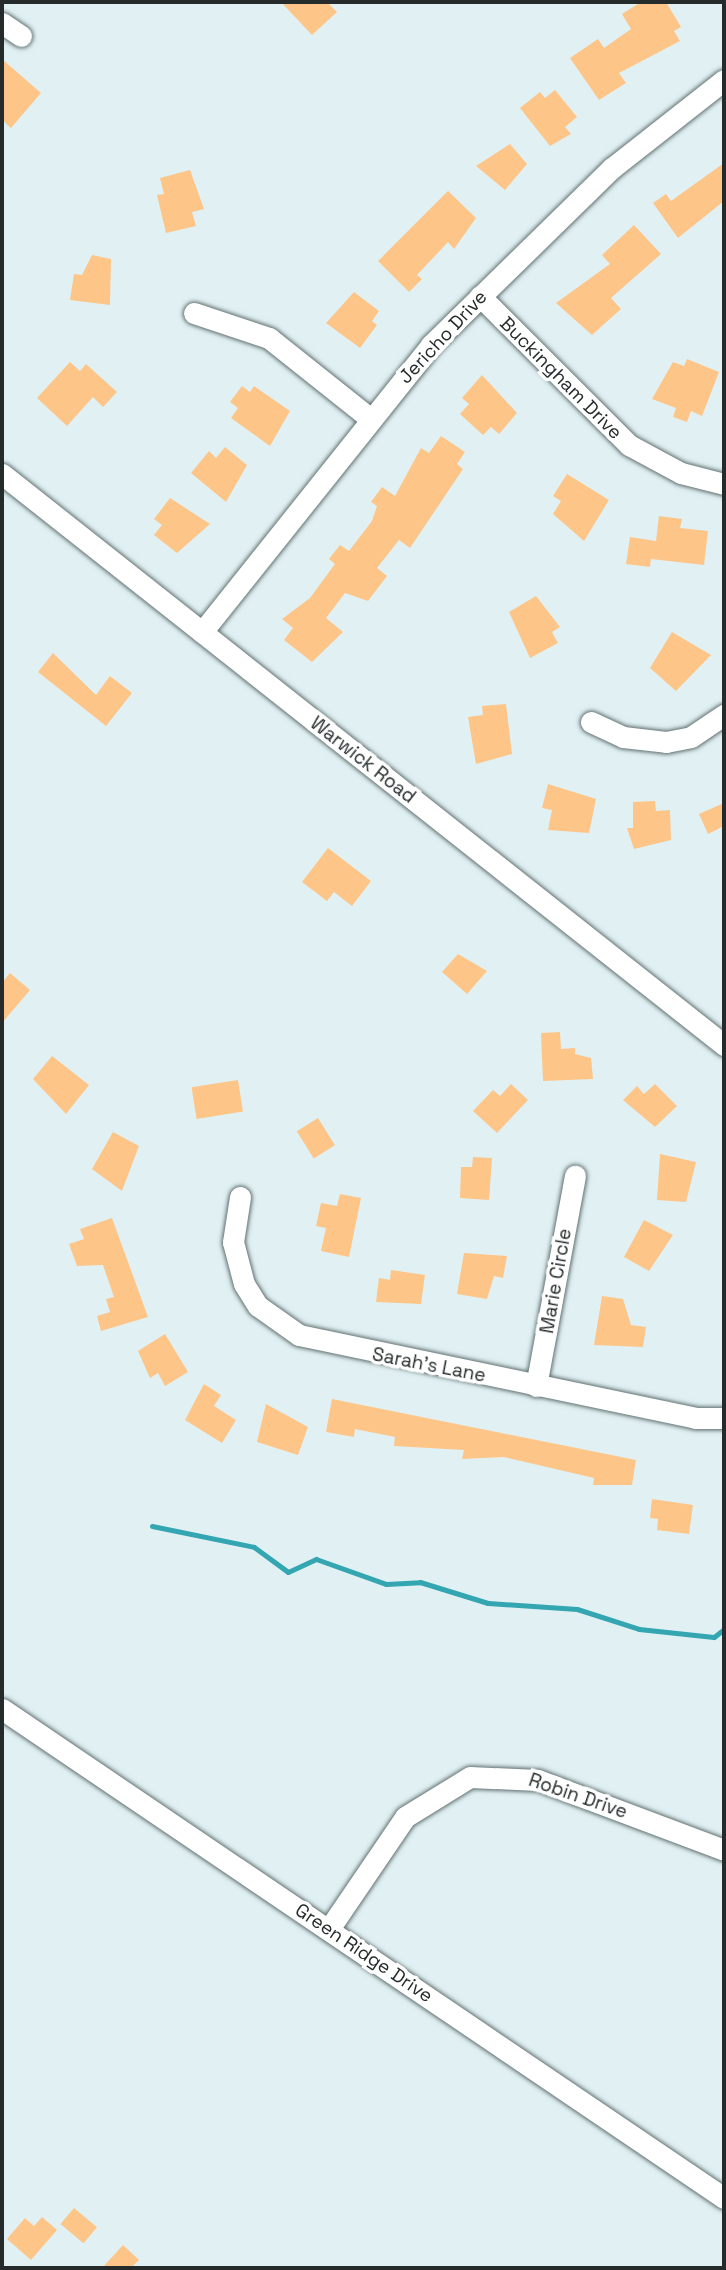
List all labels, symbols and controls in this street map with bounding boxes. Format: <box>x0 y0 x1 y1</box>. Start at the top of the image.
street label: Jericho Drive <box>394 286 492 388</box>
street label: Buckingham Drive <box>495 312 627 444</box>
street label: Warwick Road <box>306 712 420 808</box>
street label: Marie Circle <box>536 1227 576 1335</box>
street label: Sarah's Lane <box>370 1343 488 1387</box>
street label: Robin Drive <box>526 1769 630 1823</box>
street label: Green Ridge Drive <box>291 1899 437 2007</box>

